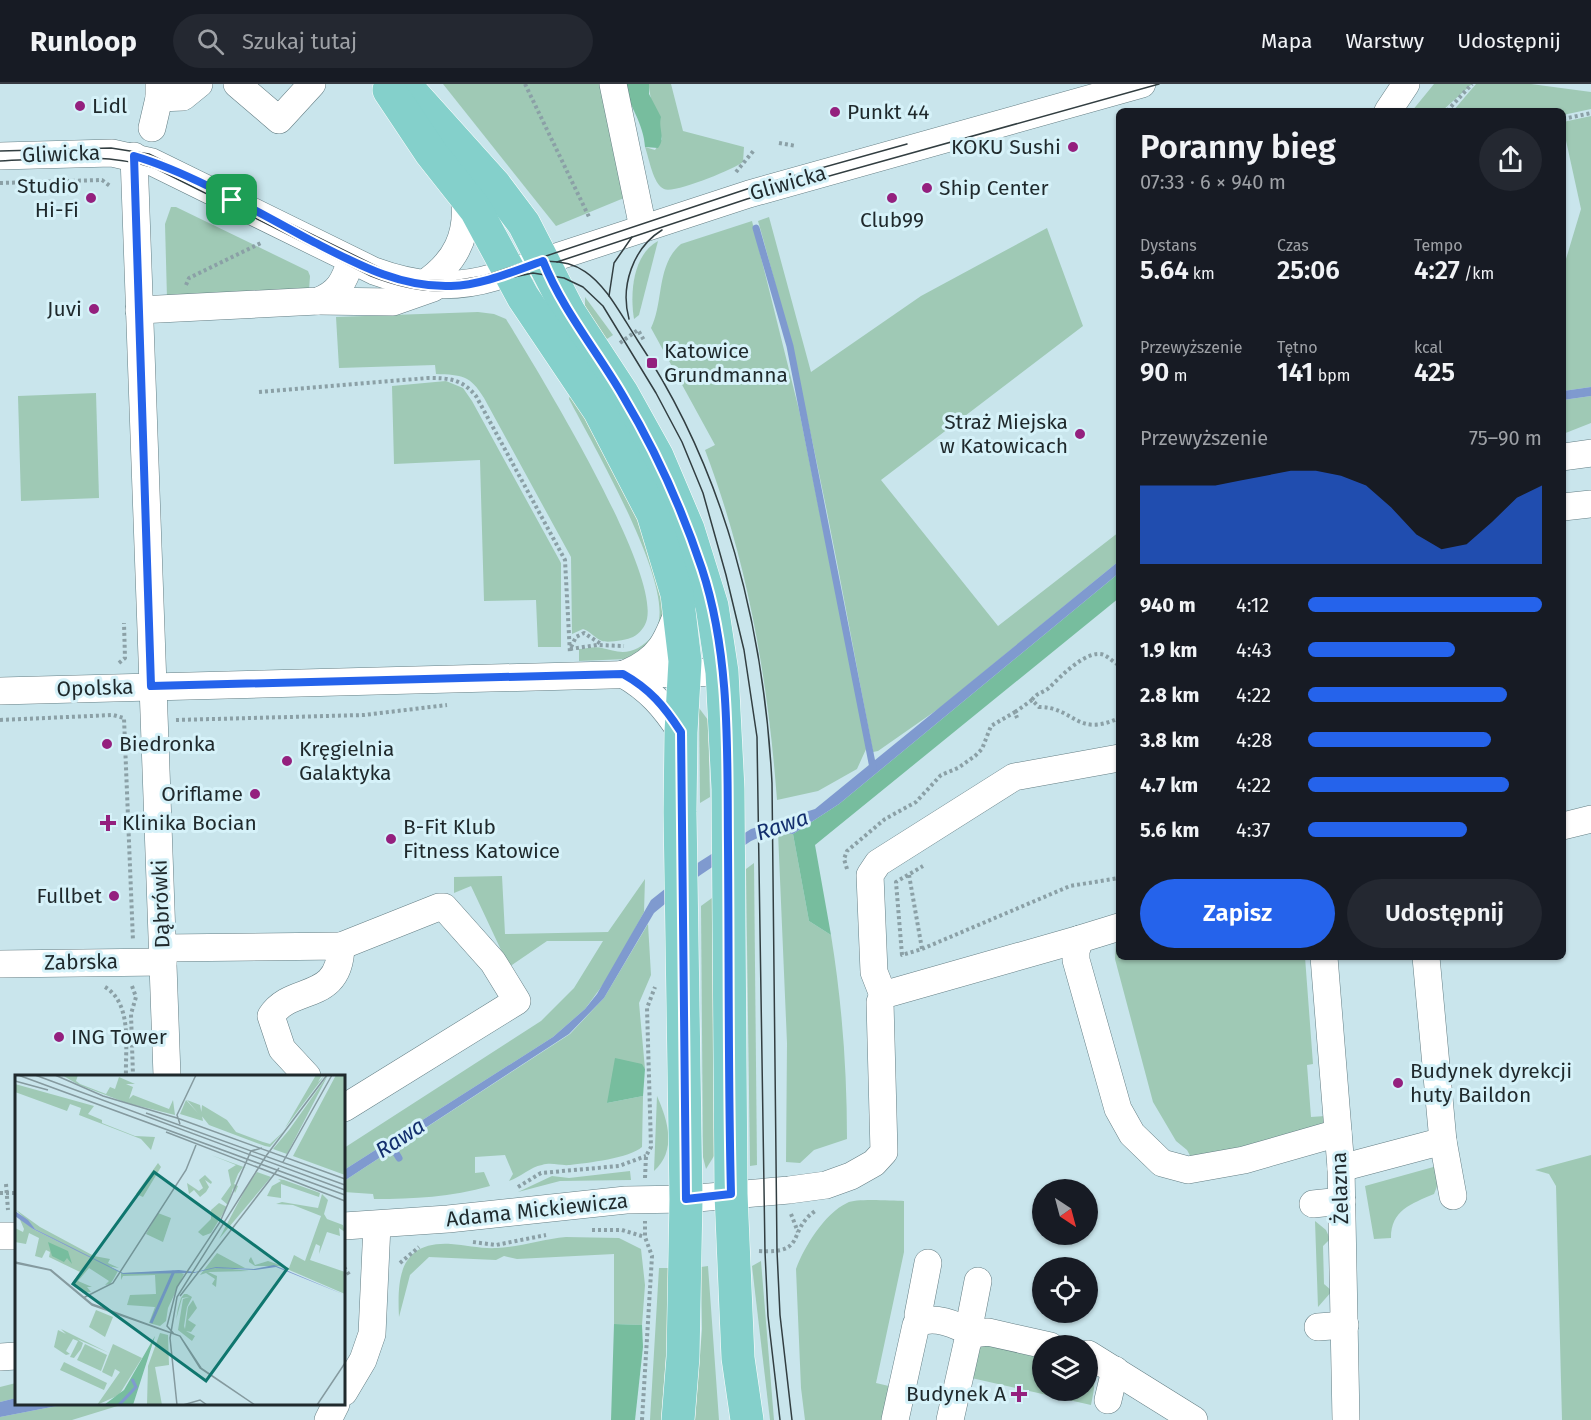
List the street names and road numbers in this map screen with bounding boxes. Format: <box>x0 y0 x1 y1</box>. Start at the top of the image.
street label: Gliwicka <box>21 140 101 168</box>
street label: Gliwicka <box>747 160 829 206</box>
street label: Opolska <box>56 674 134 702</box>
street label: Dąbrówki <box>146 859 176 949</box>
street label: Zabrska <box>44 948 118 976</box>
street label: Żelazna <box>1326 1151 1354 1225</box>
street label: Adama Mickiewicza <box>445 1188 629 1232</box>

